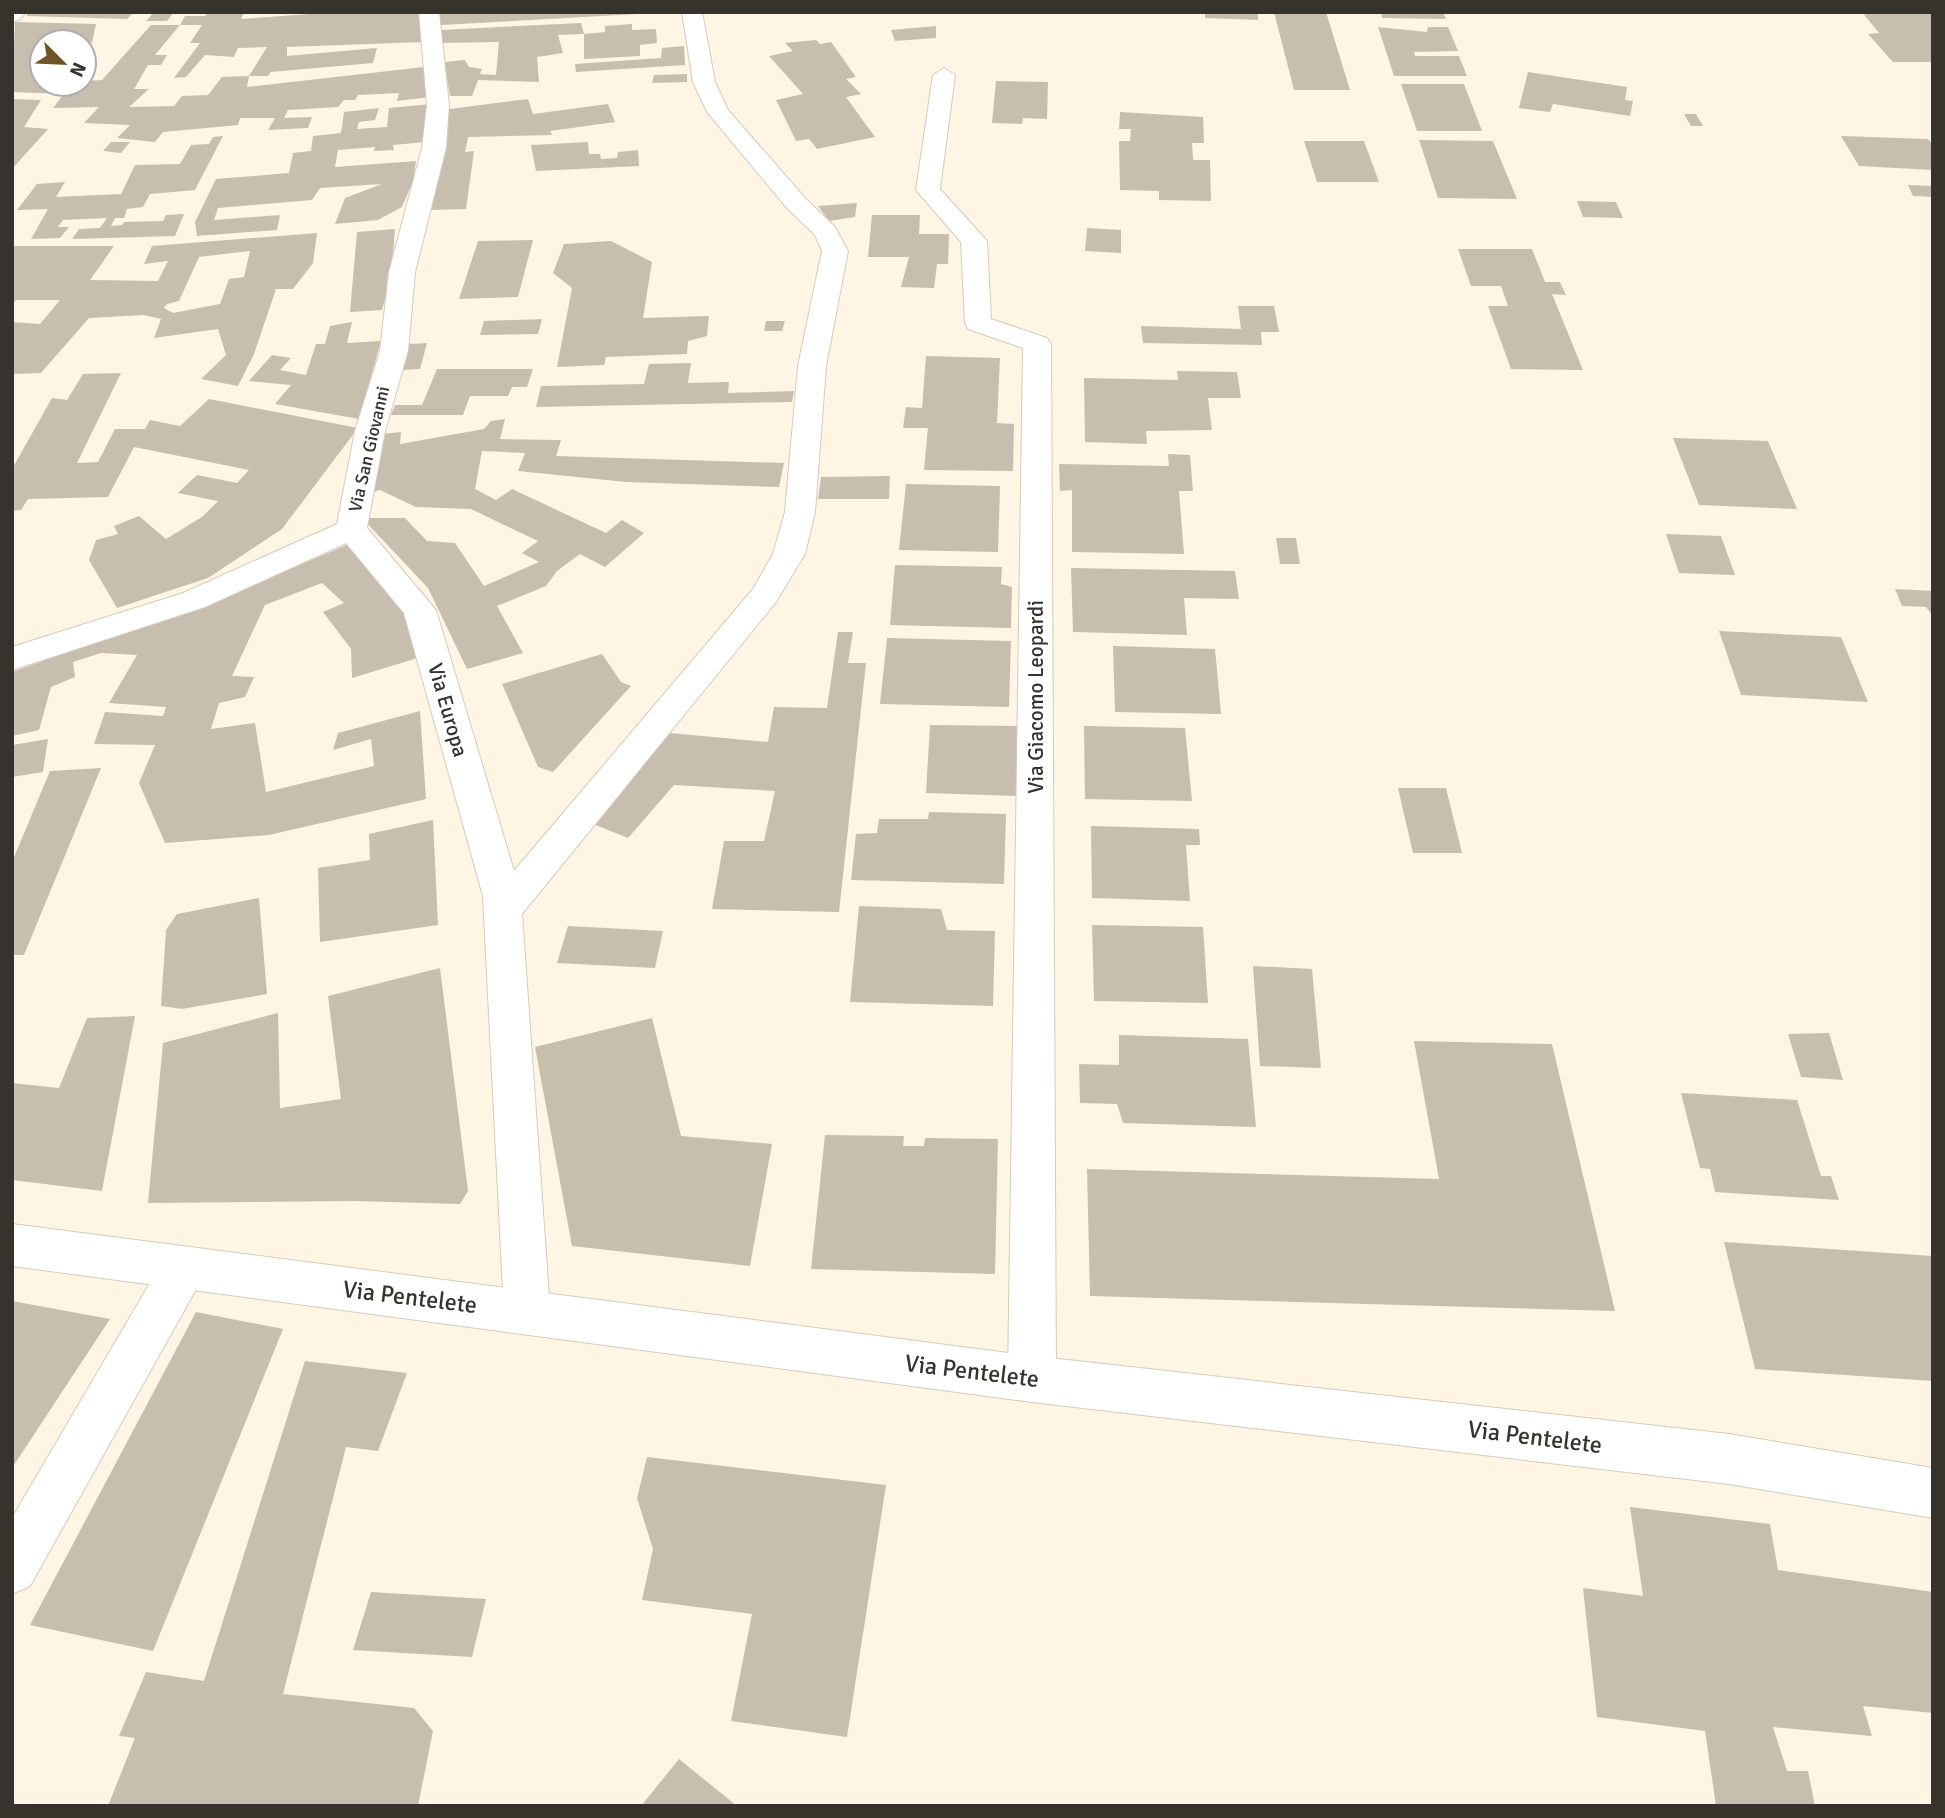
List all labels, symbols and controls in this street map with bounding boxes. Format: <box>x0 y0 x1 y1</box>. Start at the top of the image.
north arrow <box>28 28 98 98</box>
text: N <box>64 59 91 80</box>
street label: Via San Giovanni <box>344 384 394 514</box>
street label: Via Giacomo Leopardi <box>1023 600 1049 794</box>
street label: Via Europa <box>422 660 474 760</box>
street label: Via Pentelete <box>341 1274 479 1320</box>
street label: Via Pentelete <box>903 1348 1041 1394</box>
street label: Via Pentelete <box>1466 1414 1604 1460</box>

